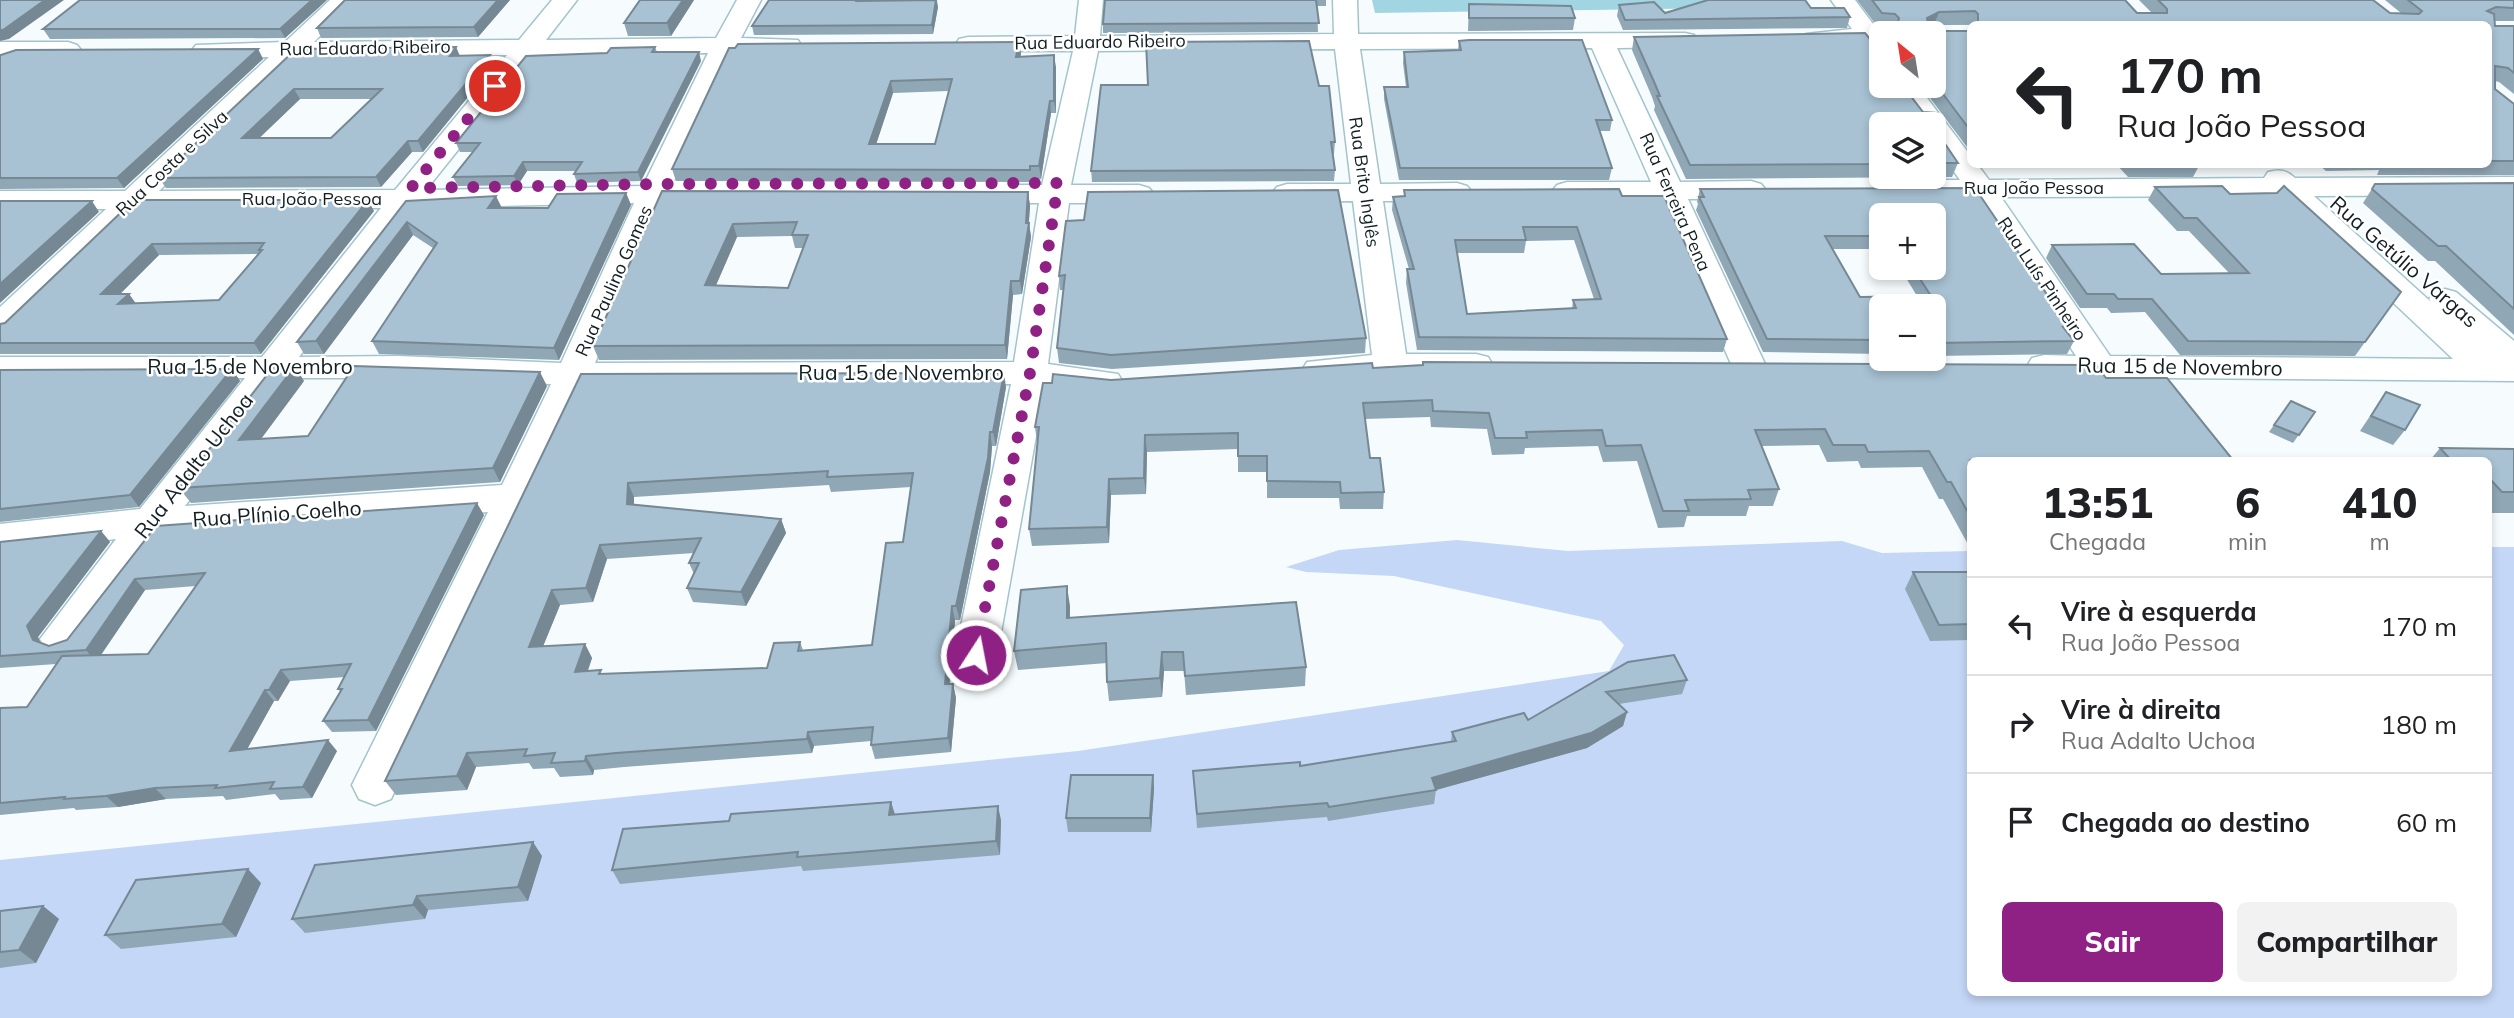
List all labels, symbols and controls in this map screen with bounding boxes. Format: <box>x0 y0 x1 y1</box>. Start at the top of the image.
north arrow <box>1869 21 1946 98</box>
map controls <box>1869 21 1946 371</box>
street label: Rua Eduardo Ribeiro <box>1014 29 1186 54</box>
street label: Rua Eduardo Ribeiro <box>279 35 451 60</box>
text: 170 m <box>2117 44 2263 105</box>
icon: left <box>2002 49 2093 140</box>
pin <box>465 56 525 116</box>
icon: arrive <box>476 67 514 105</box>
street label: Rua Costa e Silva <box>111 105 233 221</box>
text: Rua João Pessoa <box>2117 105 2367 145</box>
button: layers <box>1869 112 1946 189</box>
street label: Rua Brito Inglês <box>1344 115 1385 249</box>
street label: Rua Ferreira Pena <box>1635 129 1716 275</box>
street label: Rua João Pessoa <box>1964 176 2104 199</box>
street label: Rua João Pessoa <box>242 187 382 210</box>
street label: Rua Getúlio Vargas <box>2325 190 2484 333</box>
street label: Rua Paulino Gomes <box>570 202 657 360</box>
button: + <box>1869 203 1946 280</box>
street label: Rua Luís Pinheiro <box>1993 213 2092 345</box>
button: − <box>1869 294 1946 371</box>
street label: Rua 15 de Novembro <box>2077 351 2283 381</box>
street label: Rua 15 de Novembro <box>147 353 353 379</box>
street label: Rua 15 de Novembro <box>798 359 1004 385</box>
street label: Rua Adalto Uchoa <box>128 387 258 543</box>
text: 13:51 <box>2042 476 2153 529</box>
text: 6 <box>2235 476 2260 529</box>
text: 410 <box>2342 476 2417 529</box>
street label: Rua Plínio Coelho <box>191 494 362 532</box>
text: Chegada <box>2049 527 2146 556</box>
text: min <box>2228 527 2267 556</box>
text: m <box>2369 527 2390 556</box>
text: Vire à esquerda <box>2061 595 2257 628</box>
icon: left <box>2002 607 2040 645</box>
text: 170 m <box>2381 610 2457 643</box>
position arrow <box>939 618 1013 692</box>
text: Rua João Pessoa <box>2061 628 2240 657</box>
text: Vire à direita <box>2061 693 2221 726</box>
icon: right <box>2002 705 2040 743</box>
text: 180 m <box>2381 708 2457 741</box>
text: Rua Adalto Uchoa <box>2061 726 2256 755</box>
icon: arrive <box>2002 803 2040 841</box>
text: Chegada ao destino <box>2061 806 2310 839</box>
text: 60 m <box>2396 806 2457 839</box>
button: Sair <box>2002 902 2223 982</box>
button: Compartilhar <box>2237 902 2457 982</box>

